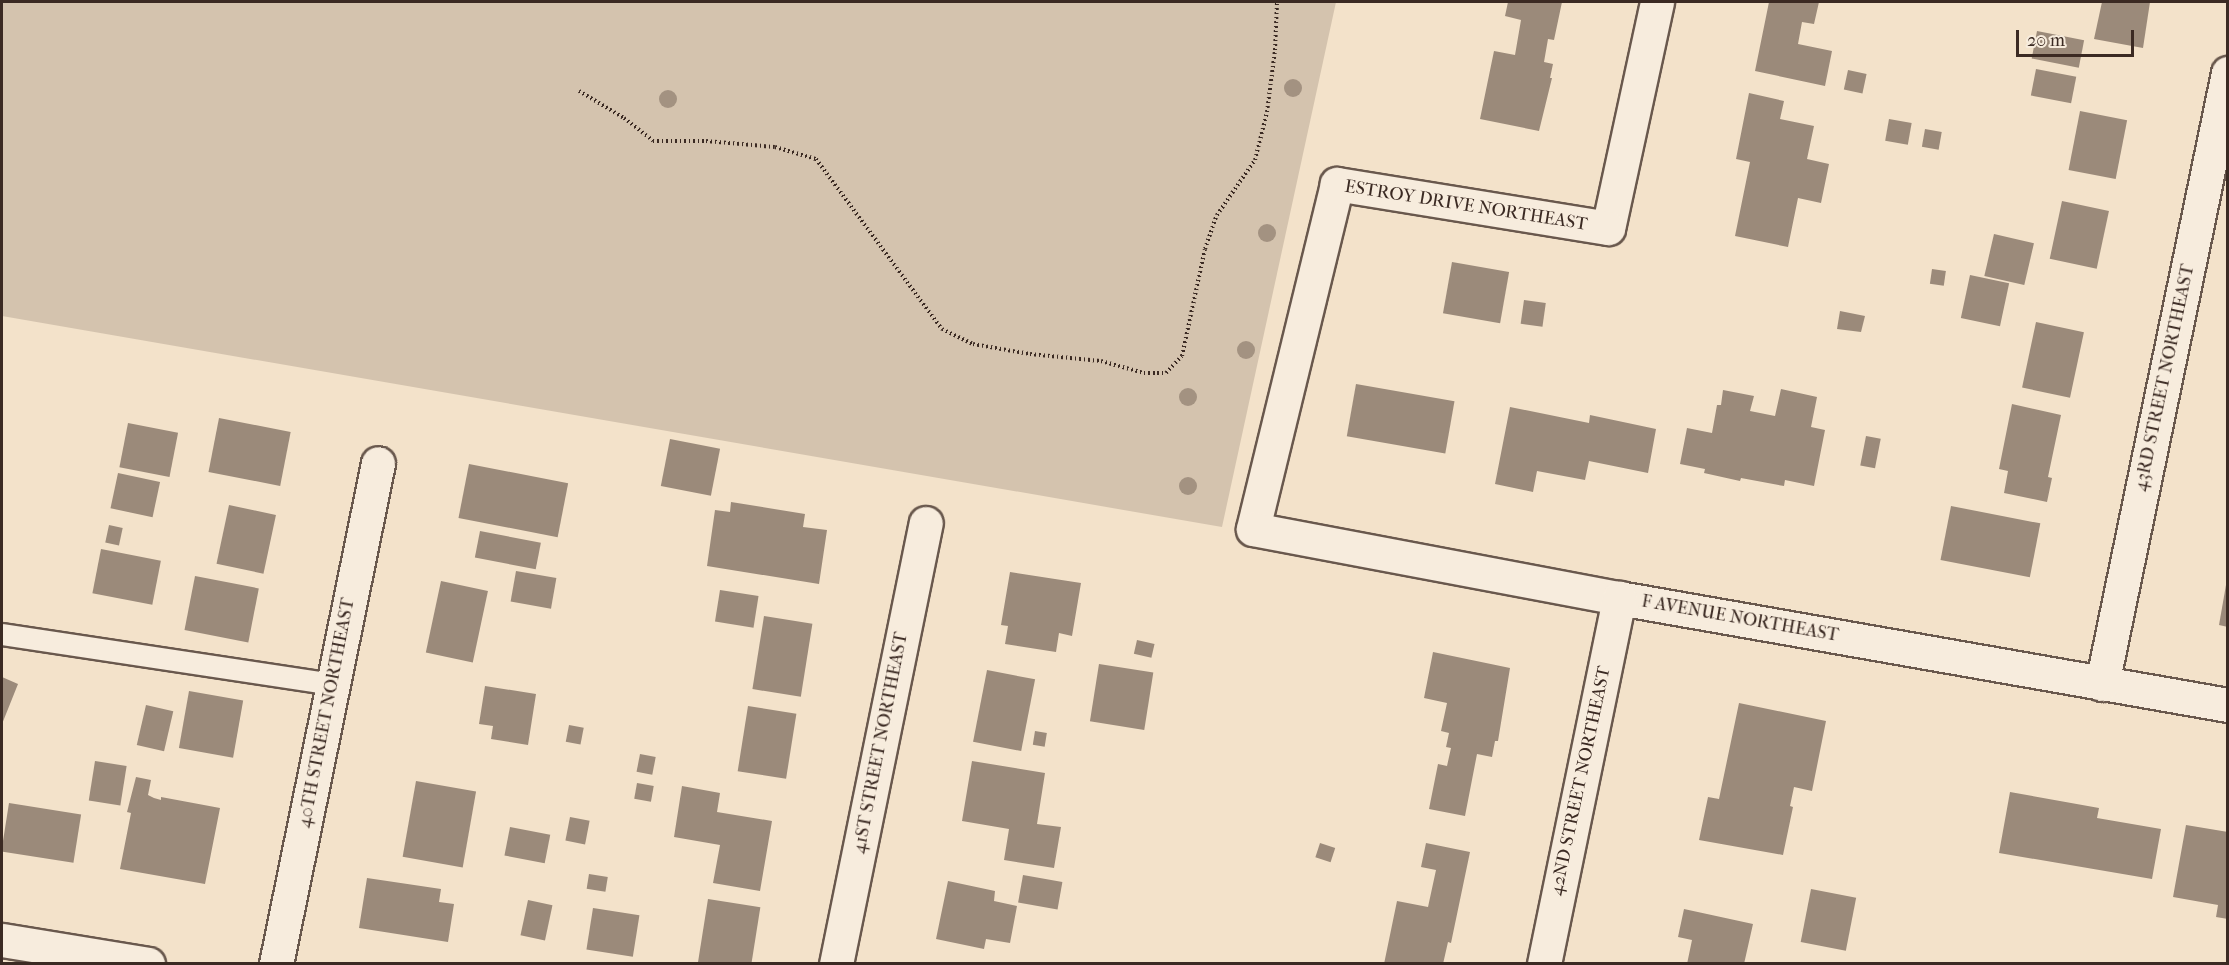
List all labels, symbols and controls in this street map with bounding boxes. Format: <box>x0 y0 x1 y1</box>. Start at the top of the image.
scale bar <box>2019 18 2138 56</box>
text: 20 m <box>2027 30 2065 51</box>
street label: ESTROY DRIVE NORTHEAST <box>1343 176 1589 236</box>
street label: 43RD STREET NORTHEAST <box>2130 263 2200 493</box>
street label: F AVENUE NORTHEAST <box>1640 591 1840 647</box>
street label: 40TH STREET NORTHEAST <box>294 596 360 830</box>
street label: 41ST STREET NORTHEAST <box>849 630 913 856</box>
street label: 42ND STREET NORTHEAST <box>1546 664 1616 898</box>

